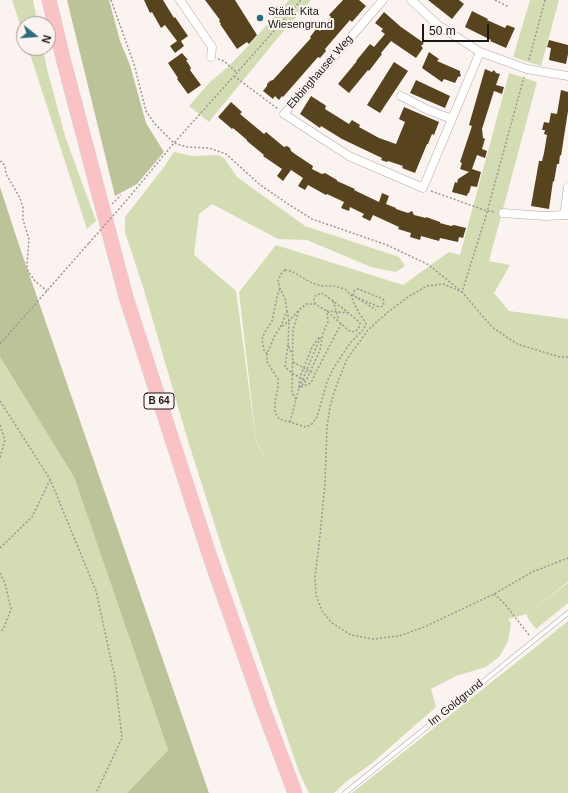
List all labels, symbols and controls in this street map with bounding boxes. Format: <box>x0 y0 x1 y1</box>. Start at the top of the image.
place label: Städt. Kita Wiesengrund <box>268 5 333 31</box>
marker: Städt. Kita Wiesengrund <box>255 13 265 23</box>
north arrow <box>16 16 56 56</box>
scale bar <box>424 16 491 42</box>
text: 50 m <box>429 24 456 38</box>
street label: Ebbinghauser Weg <box>284 32 356 112</box>
text: N <box>40 34 53 45</box>
road number: B 64 <box>144 393 174 409</box>
street label: Im Goldgrund <box>426 677 486 729</box>

